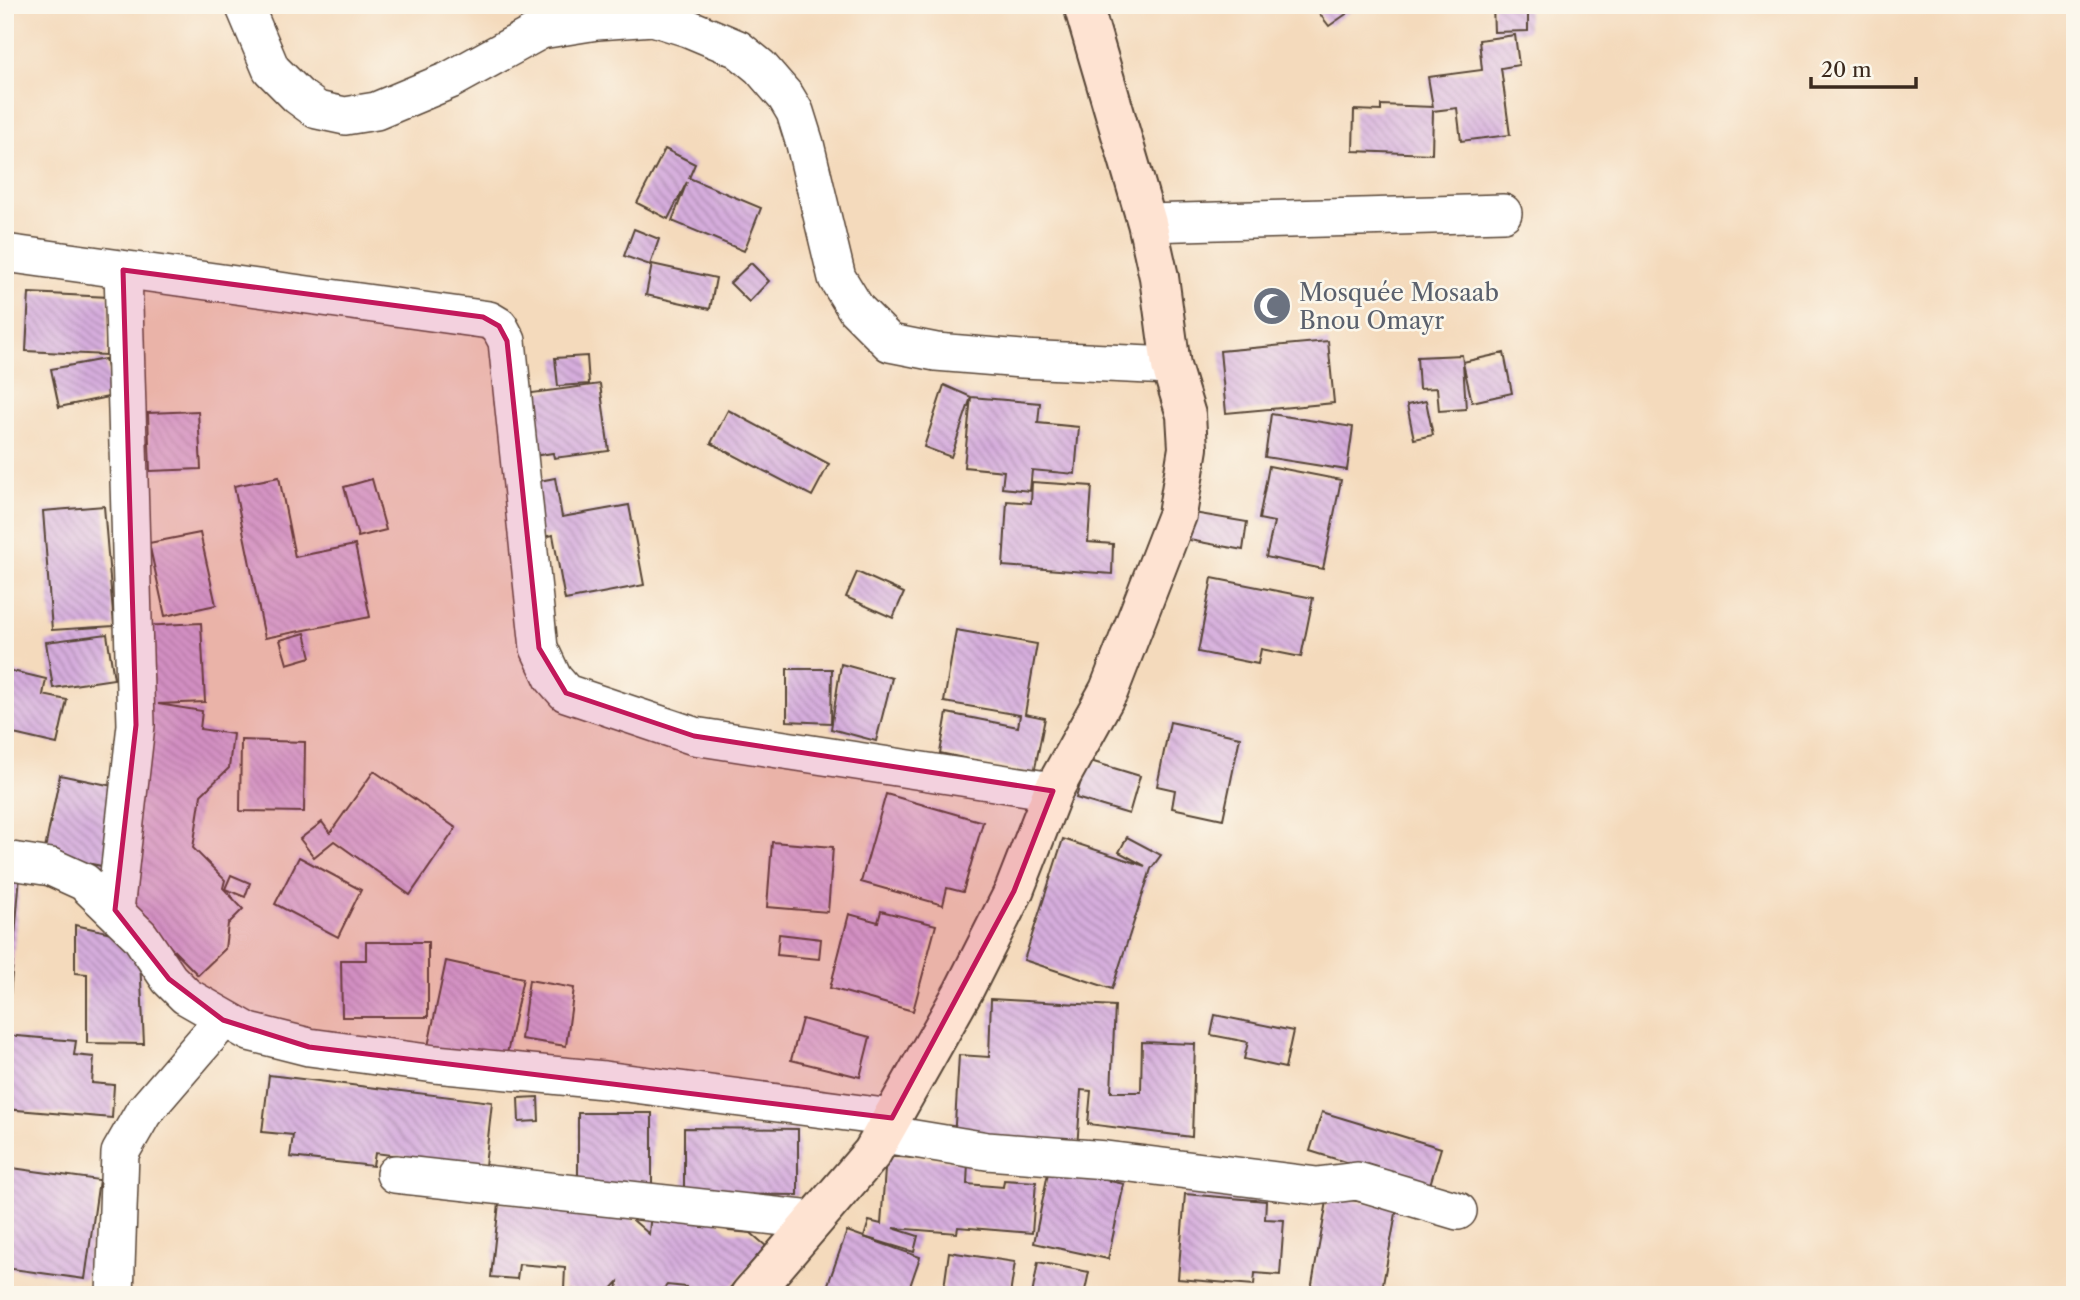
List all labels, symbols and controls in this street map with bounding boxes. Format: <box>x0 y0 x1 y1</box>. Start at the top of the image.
scale bar <box>1811 46 1916 90</box>
text: 20 m <box>1821 57 1872 82</box>
place label: Mosquée Mosaab Bnou Omayr <box>1299 278 1499 335</box>
mosque icon: Mosquée Mosaab Bnou Omayr <box>1251 285 1293 327</box>

